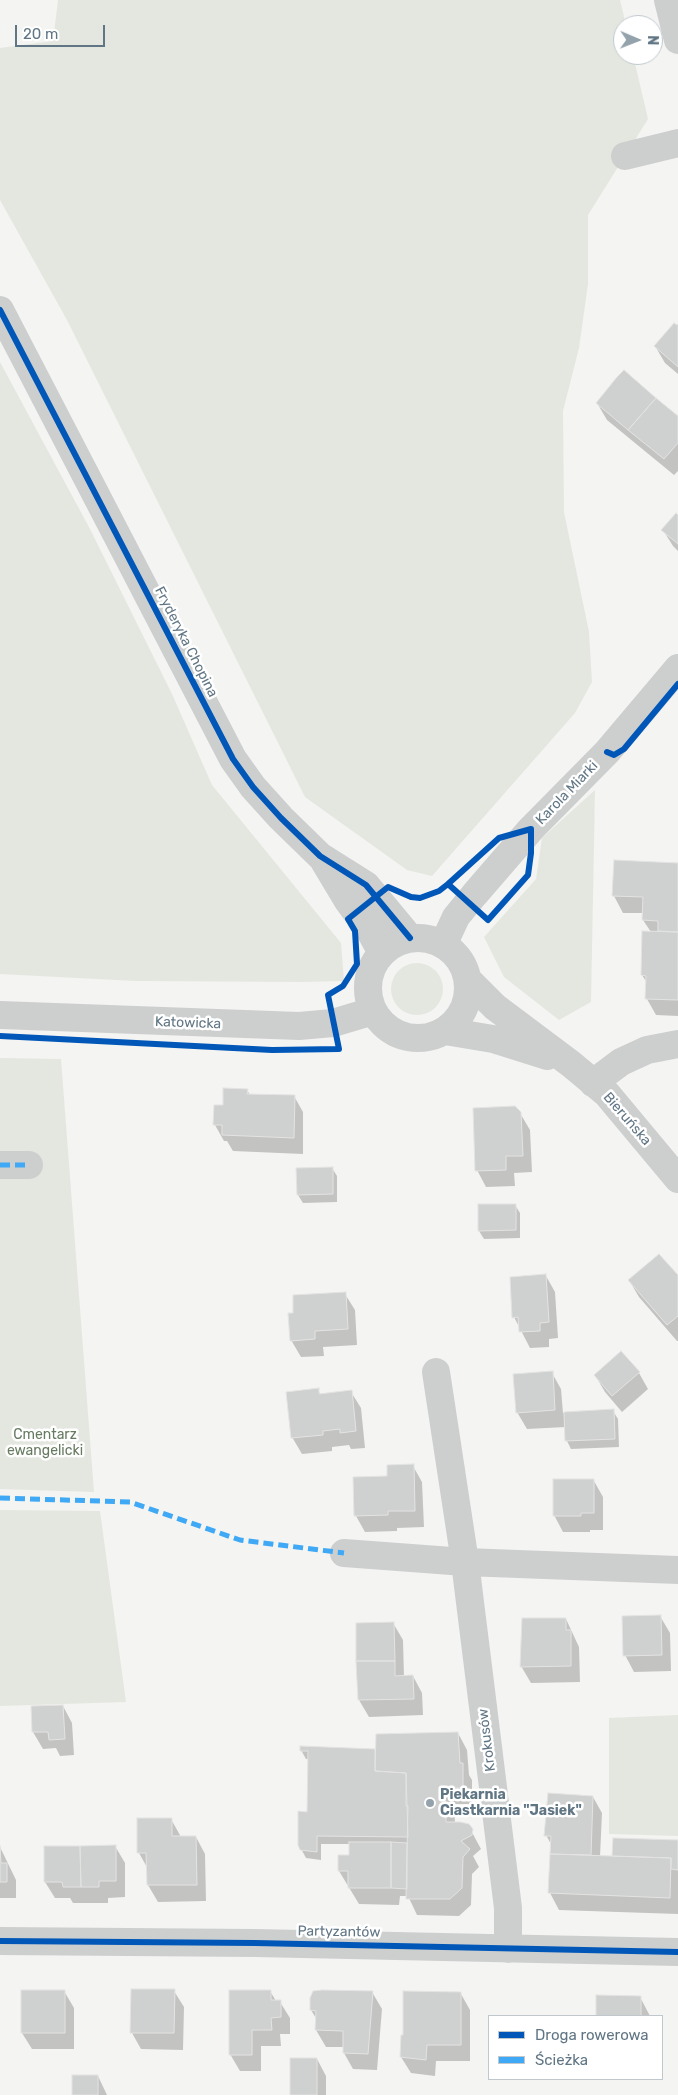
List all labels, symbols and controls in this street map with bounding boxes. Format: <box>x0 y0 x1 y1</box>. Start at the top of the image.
scale bar <box>18 15 108 47</box>
north arrow <box>613 15 663 65</box>
text: 20 m <box>23 25 58 43</box>
text: N <box>644 35 661 45</box>
street label: Fryderyka Chopina <box>151 584 221 700</box>
street label: Karola Miarki <box>532 758 602 828</box>
street label: Katowicka <box>155 1013 221 1033</box>
street label: Bieruńska <box>599 1089 655 1149</box>
park label: Cmentarz ewangelicki <box>7 1427 83 1460</box>
street label: Krokusów <box>475 1707 499 1773</box>
place label: Piekarnia Ciastkarnia "Jasiek" <box>440 1787 582 1820</box>
marker: Piekarnia Ciastkarnia "Jasiek" <box>424 1797 436 1809</box>
street label: Partyzantów <box>297 1923 381 1941</box>
legend <box>488 2015 663 2080</box>
text: Droga rowerowa <box>535 2026 649 2044</box>
text: Ścieżka <box>535 2051 588 2069</box>

